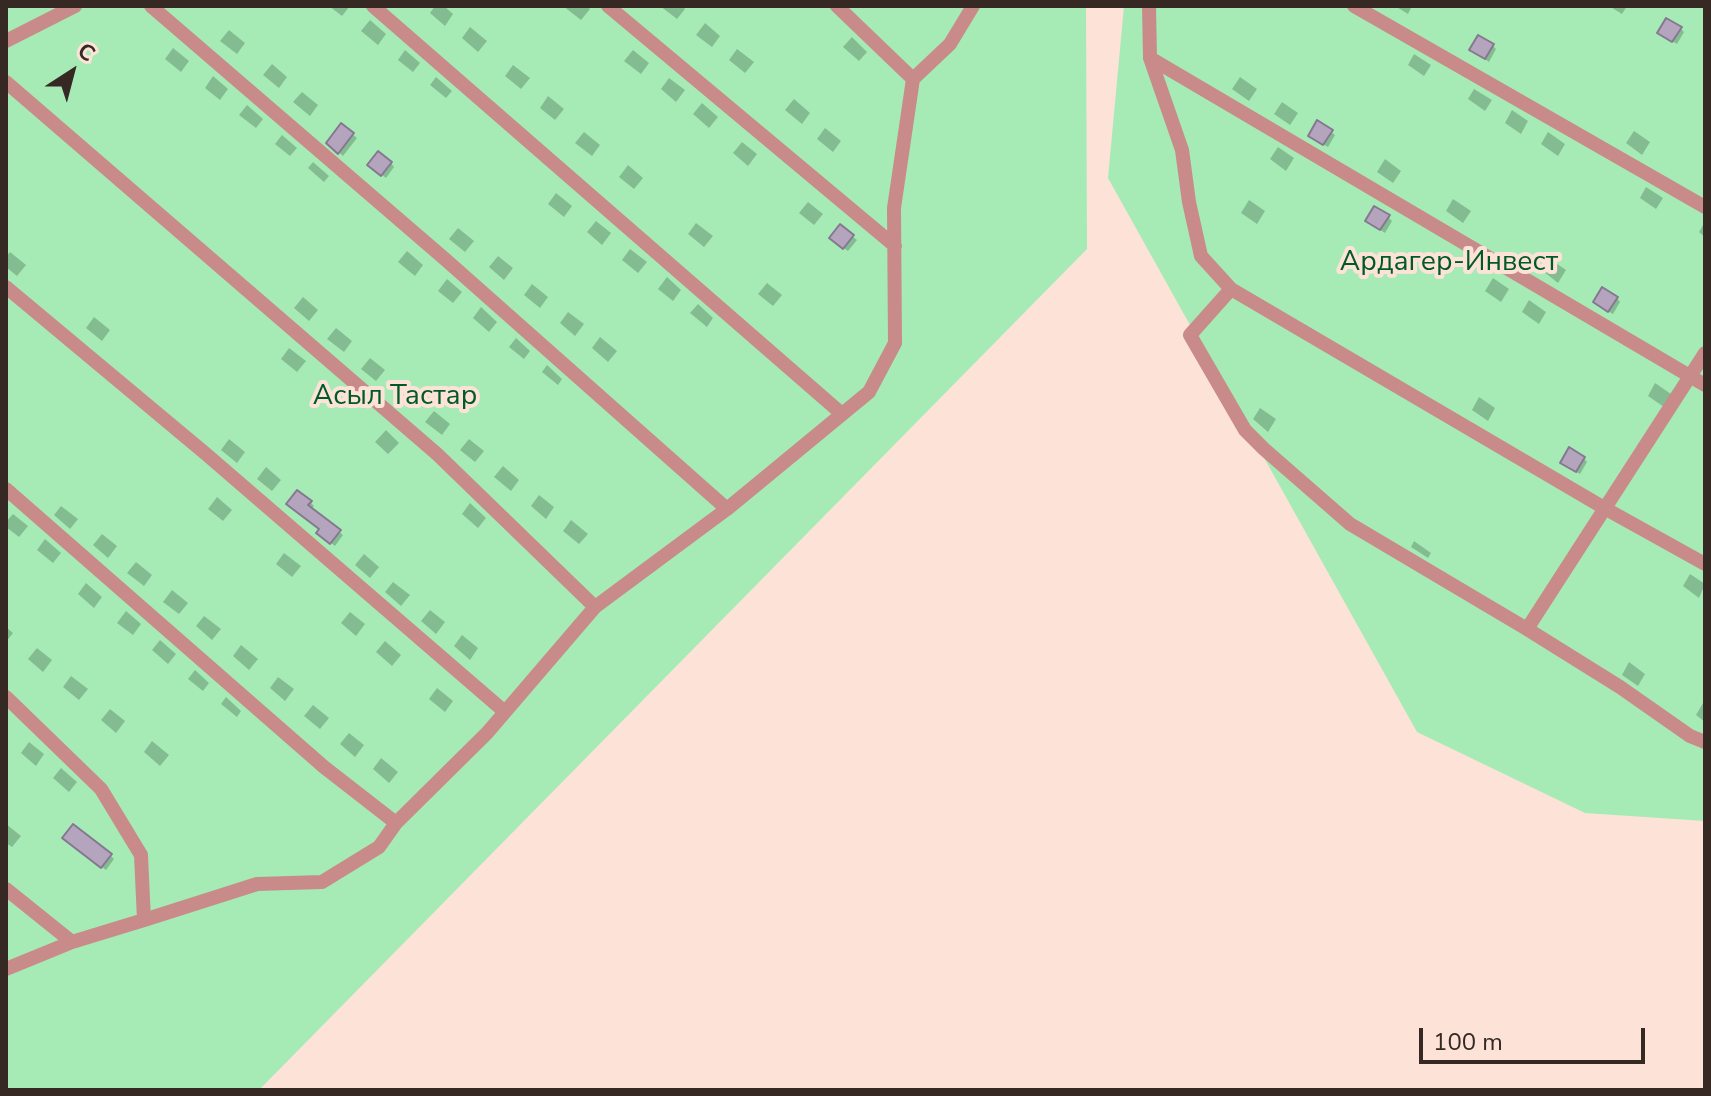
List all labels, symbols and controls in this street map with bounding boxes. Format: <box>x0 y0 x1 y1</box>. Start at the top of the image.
north arrow <box>32 32 112 112</box>
text: С <box>71 36 101 69</box>
park label: Ардагер-Инвест <box>1340 246 1558 280</box>
park label: Асыл Тастар <box>313 380 477 414</box>
scale bar <box>1423 1012 1649 1062</box>
text: 100 m <box>1433 1026 1503 1058</box>

